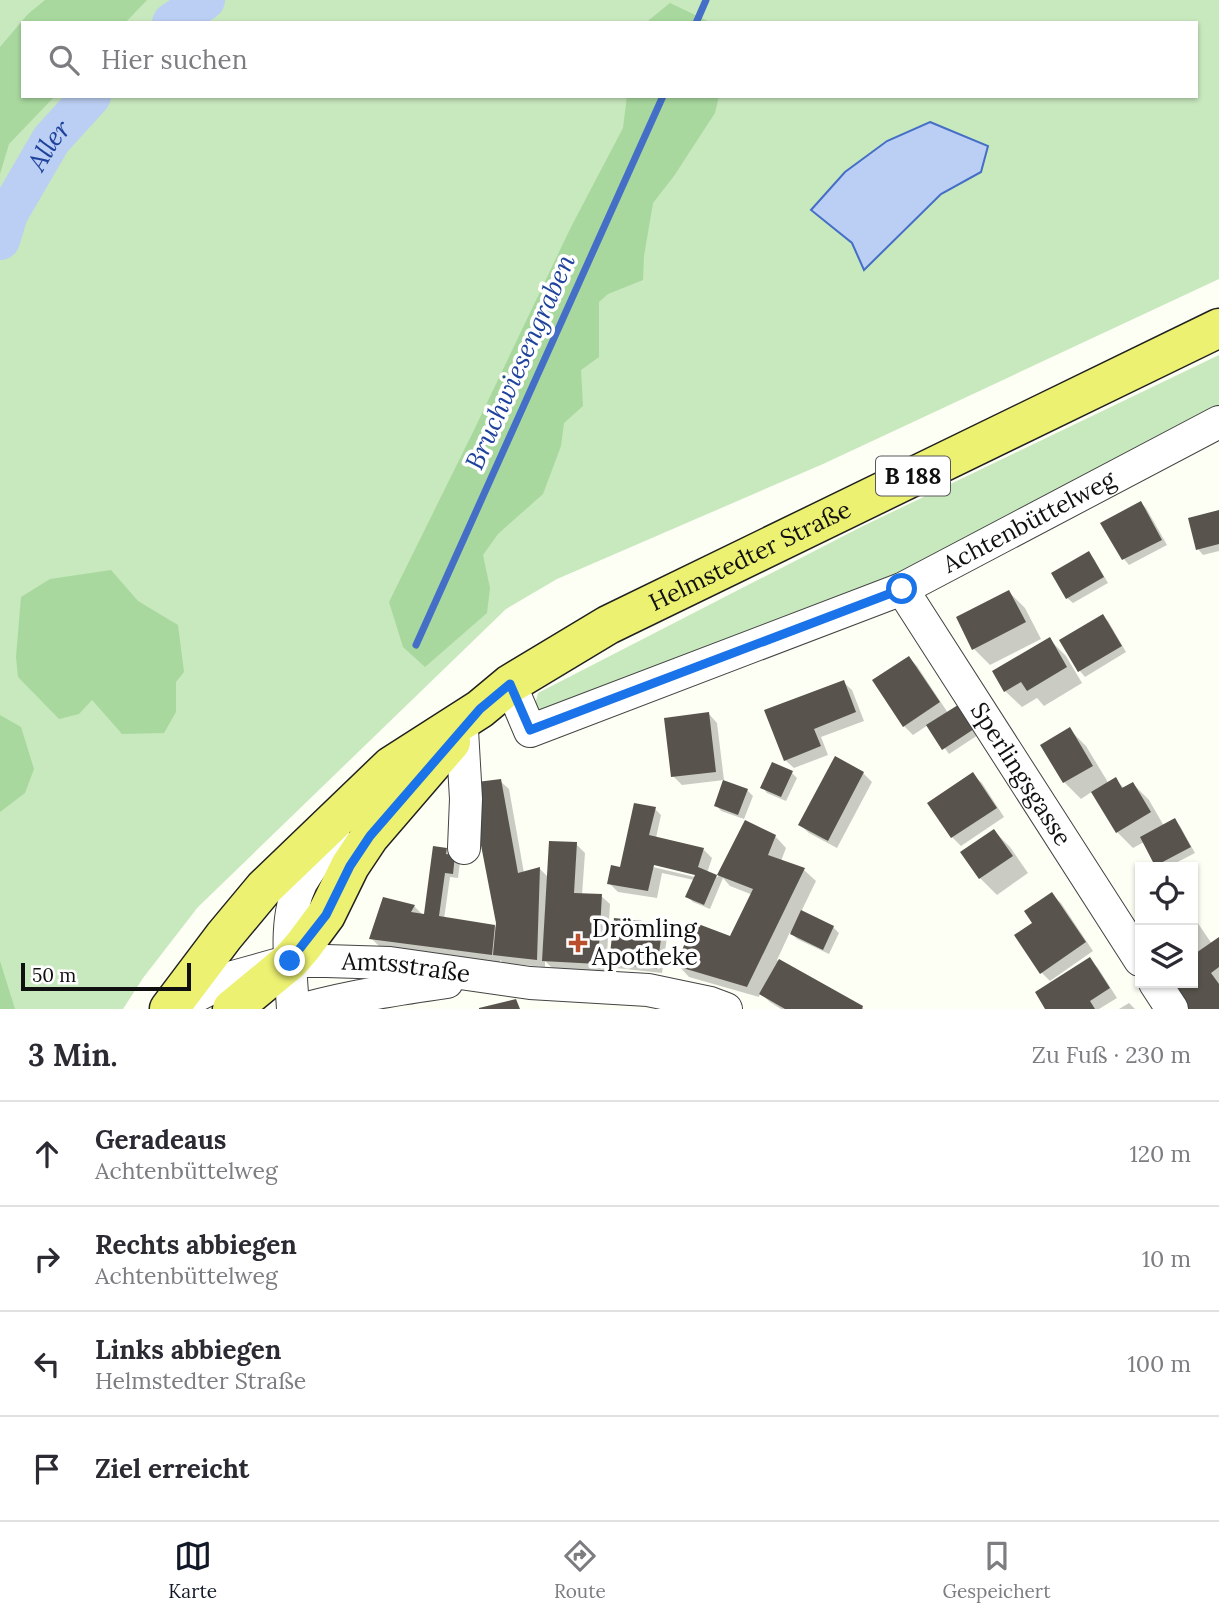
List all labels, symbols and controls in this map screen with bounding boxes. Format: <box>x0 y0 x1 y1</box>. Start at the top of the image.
search box <box>21 21 1198 98</box>
icon: search <box>45 41 83 79</box>
text: Hier suchen <box>101 43 247 76</box>
water label: Aller <box>19 112 78 178</box>
water label: Bruchwiesengraben <box>457 249 582 475</box>
road number: B 188 <box>876 456 950 496</box>
street label: Achtenbüttelweg <box>936 463 1121 580</box>
street label: Helmstedter Straße <box>644 493 856 618</box>
route start <box>886 573 917 604</box>
street label: Sperlingsgasse <box>964 696 1079 851</box>
map controls <box>1135 862 1198 988</box>
button: locate <box>1135 862 1198 925</box>
place label: Drömling Apotheke <box>591 913 698 972</box>
button: layers <box>1135 925 1198 988</box>
marker: Drömling Apotheke <box>570 935 586 951</box>
route end <box>274 945 305 976</box>
street label: Amtsstraße <box>340 945 472 989</box>
scale bar <box>21 960 191 992</box>
text: 50 m <box>32 963 76 987</box>
text: 3 Min. <box>28 1036 118 1074</box>
text: Zu Fuß · 230 m <box>1032 1040 1191 1069</box>
text: Geradeaus <box>95 1123 226 1156</box>
icon: ahead <box>28 1135 66 1173</box>
text: 120 m <box>1129 1139 1191 1168</box>
text: Achtenbüttelweg <box>95 1156 278 1185</box>
text: Rechts abbiegen <box>95 1228 297 1261</box>
icon: right <box>28 1240 66 1278</box>
text: 10 m <box>1142 1244 1191 1273</box>
text: Achtenbüttelweg <box>95 1261 278 1290</box>
text: Links abbiegen <box>95 1333 281 1366</box>
icon: left <box>28 1345 66 1383</box>
text: 100 m <box>1127 1349 1191 1378</box>
text: Helmstedter Straße <box>95 1366 306 1395</box>
icon: arrive <box>28 1450 66 1488</box>
text: Ziel erreicht <box>95 1452 249 1485</box>
tab: Karte <box>168 1537 217 1603</box>
tab: Route <box>554 1537 606 1603</box>
tab: Gespeichert <box>943 1537 1051 1603</box>

